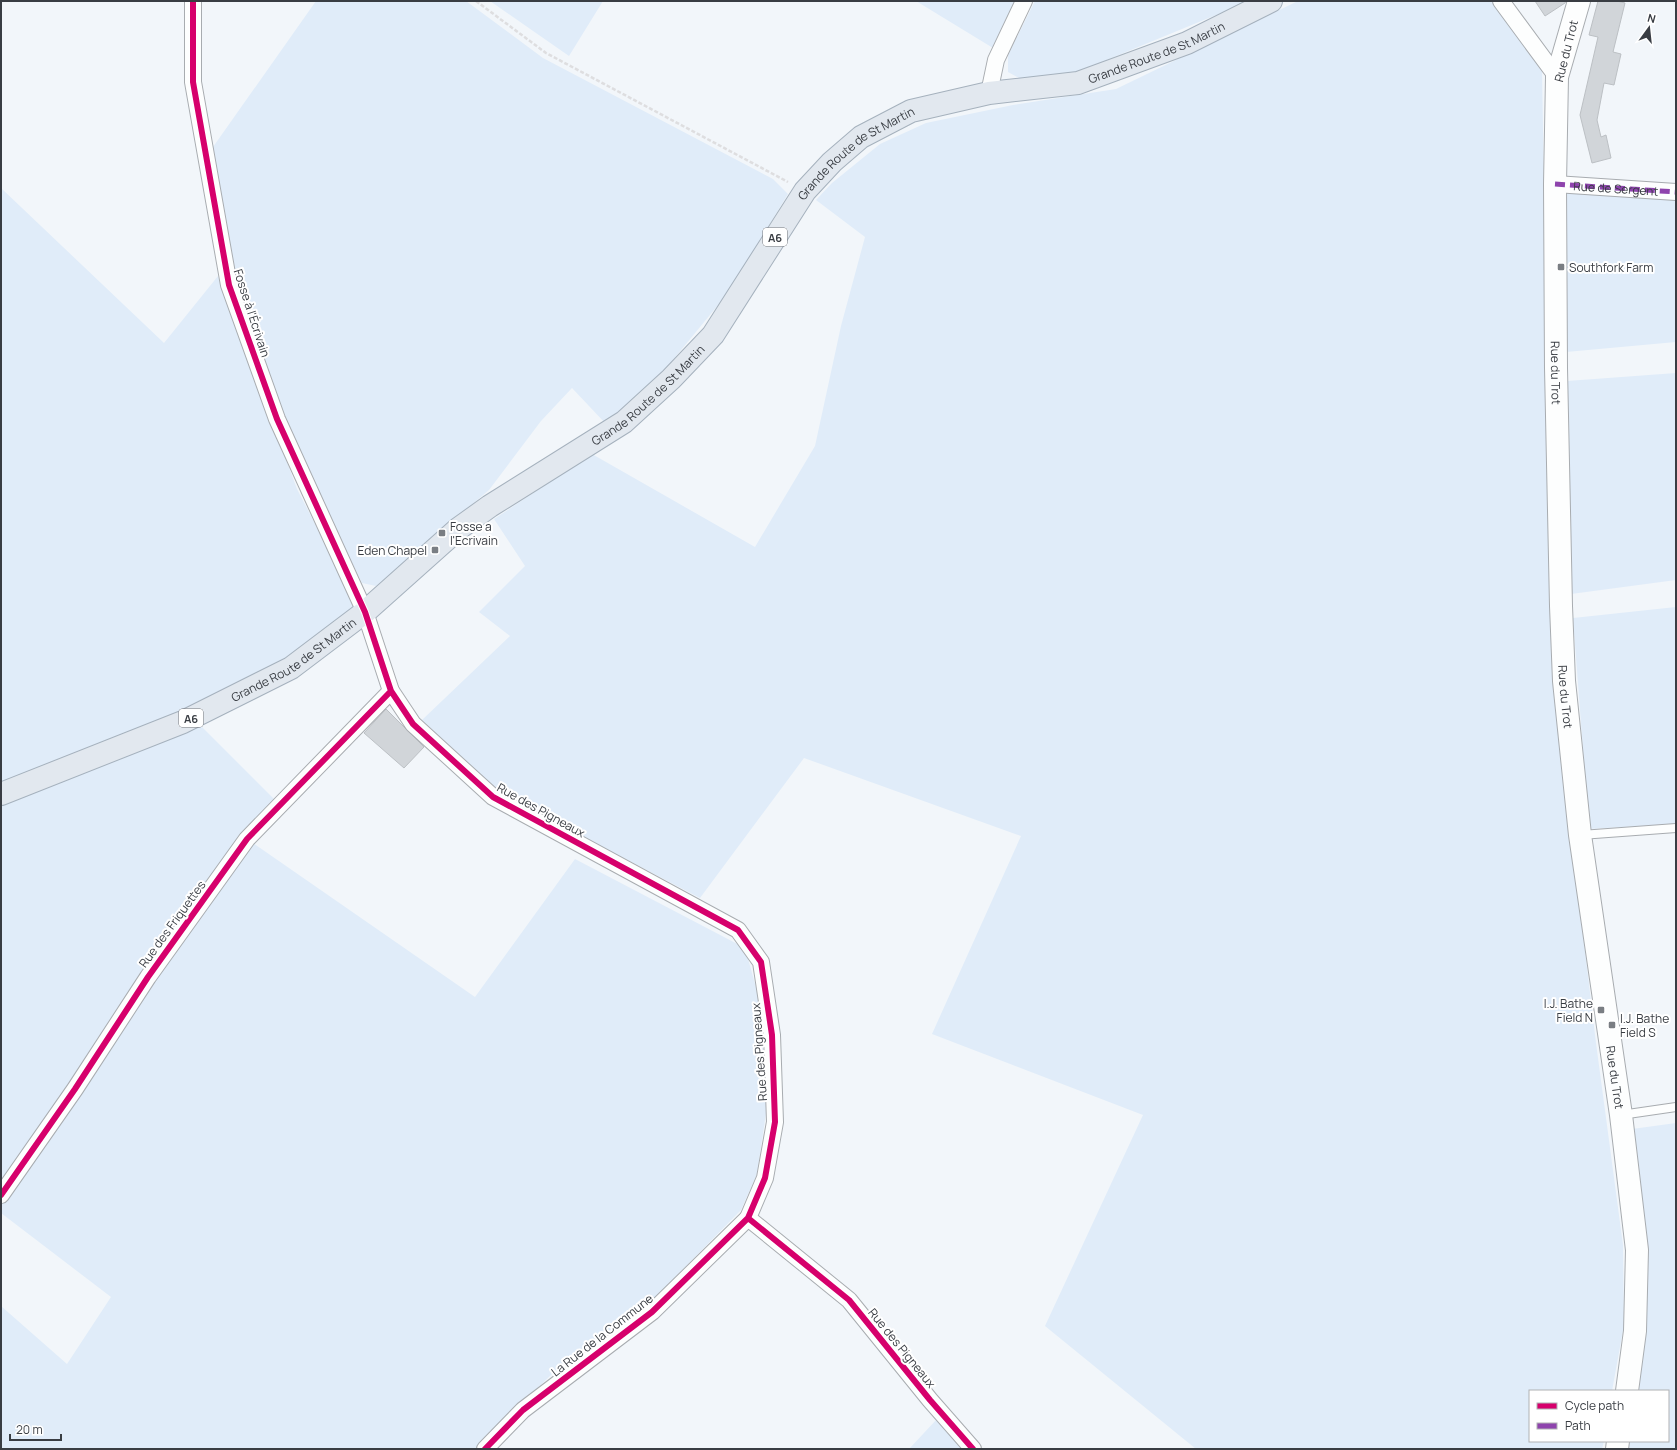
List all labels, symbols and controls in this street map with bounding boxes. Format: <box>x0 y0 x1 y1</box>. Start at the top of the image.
north arrow <box>1629 8 1669 48</box>
text: N <box>1646 10 1658 26</box>
street label: Grande Route de St Martin <box>1086 17 1227 87</box>
street label: Rue du Trot <box>1550 18 1582 84</box>
street label: Grande Route de St Martin <box>793 102 917 203</box>
street label: Rue de Sergent <box>1573 177 1659 199</box>
road number: A6 <box>763 228 787 246</box>
place label: Southfork Farm <box>1569 259 1653 276</box>
marker: Southfork Farm <box>1556 262 1566 272</box>
street label: Fosse à l'Écrivain <box>230 267 274 359</box>
street label: Grande Route de St Martin <box>588 341 708 449</box>
street label: Rue du Trot <box>1547 341 1565 405</box>
place label: Fosse a l'Ecrivain <box>450 518 498 549</box>
marker: Fosse a l'Ecrivain <box>437 528 447 538</box>
place label: Eden Chapel <box>357 542 427 559</box>
marker: Eden Chapel <box>430 545 440 555</box>
street label: Grande Route de St Martin <box>228 613 359 705</box>
street label: Rue du Trot <box>1555 665 1577 729</box>
road number: A6 <box>179 709 203 727</box>
street label: Rue des Pigneaux <box>494 779 589 842</box>
street label: Rue des Friquettes <box>135 877 209 971</box>
place label: I.J. Bathe Field N <box>1544 995 1593 1026</box>
street label: Rue des Pigneaux <box>747 1002 771 1102</box>
marker: I.J. Bathe Field N <box>1596 1005 1606 1015</box>
place label: I.J. Bathe Field S <box>1620 1010 1669 1041</box>
marker: I.J. Bathe Field S <box>1607 1020 1617 1030</box>
street label: Rue du Trot <box>1602 1045 1629 1110</box>
street label: La Rue de la Commune <box>548 1290 656 1380</box>
street label: Rue des Pigneaux <box>864 1304 940 1392</box>
legend <box>1529 1390 1669 1442</box>
text: Cycle path <box>1565 1397 1624 1414</box>
scale bar <box>10 1416 61 1442</box>
text: Path <box>1565 1417 1591 1434</box>
text: 20 m <box>16 1421 43 1438</box>

